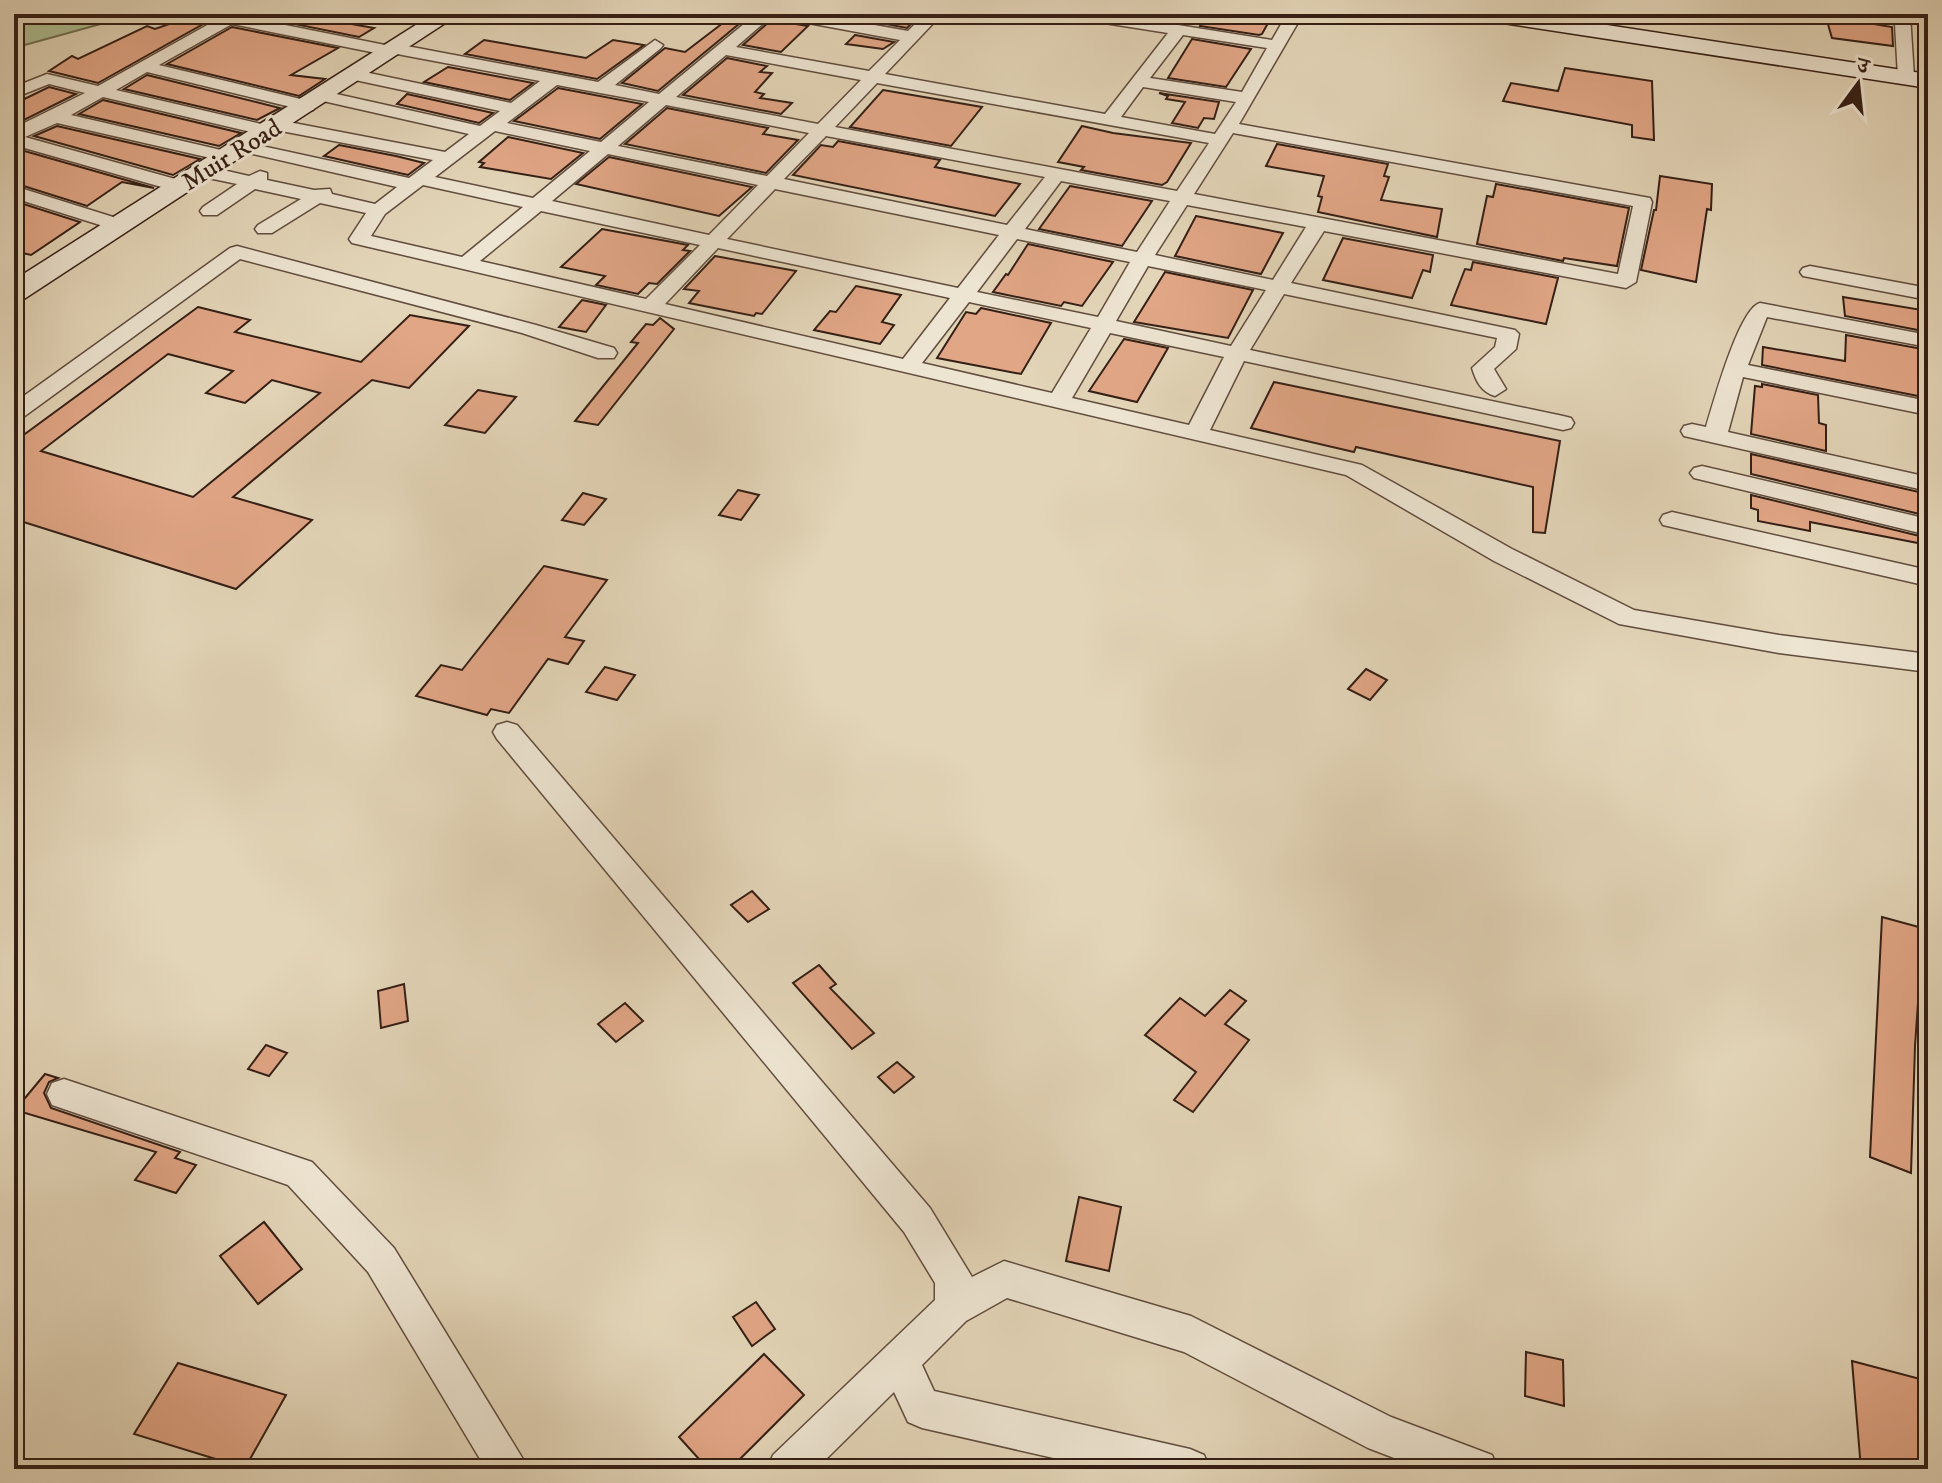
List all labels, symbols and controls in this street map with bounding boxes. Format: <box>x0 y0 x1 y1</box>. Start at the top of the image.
north arrow <box>1818 44 1898 124</box>
text: उ <box>1852 51 1873 81</box>
street label: Muir Road <box>176 112 288 199</box>

